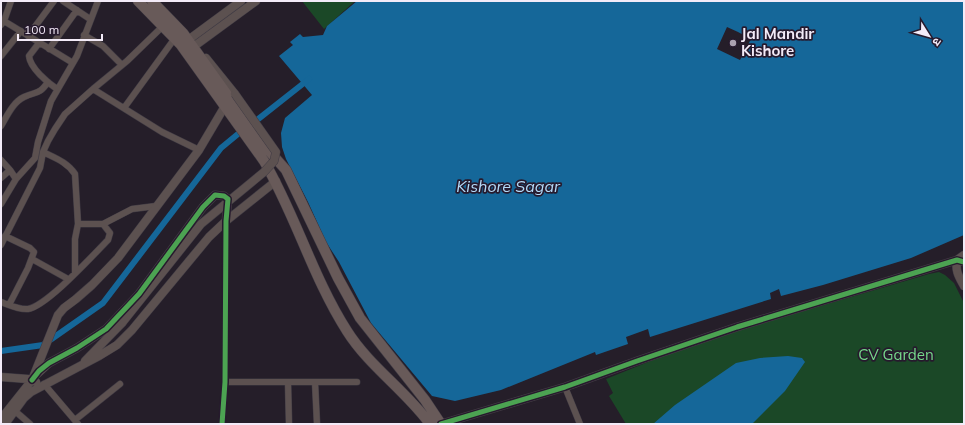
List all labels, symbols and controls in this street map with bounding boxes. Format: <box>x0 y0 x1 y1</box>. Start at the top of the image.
scale bar <box>18 16 102 42</box>
north arrow <box>909 16 949 56</box>
text: 100 m <box>24 22 59 37</box>
place label: Jal Mandir Kishore <box>741 24 814 60</box>
text: उ <box>929 35 945 49</box>
marker: Jal Mandir Kishore <box>728 38 738 48</box>
water label: Kishore Sagar <box>456 176 561 196</box>
park label: CV Garden <box>858 345 934 364</box>

